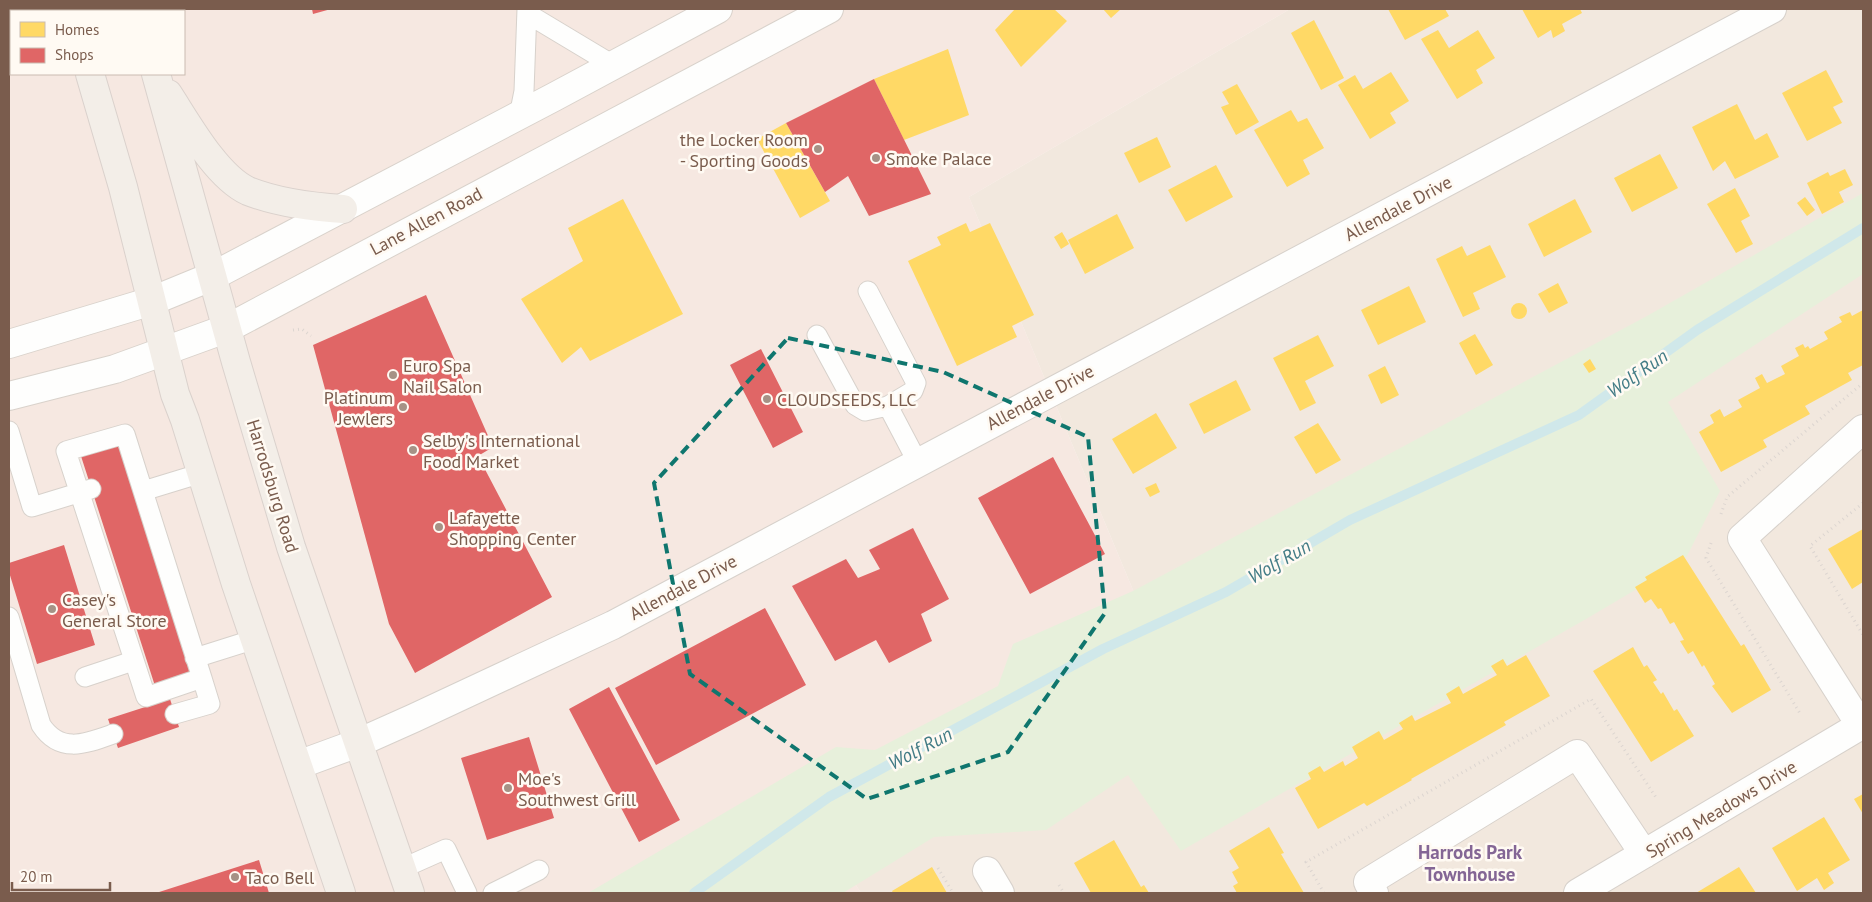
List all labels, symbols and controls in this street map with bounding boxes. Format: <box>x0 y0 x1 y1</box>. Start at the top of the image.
legend <box>10 10 185 75</box>
text: Homes <box>55 20 99 39</box>
text: Shops <box>55 45 94 64</box>
place label: the Locker Room - Sporting Goods <box>680 128 808 172</box>
marker: the Locker Room - Sporting Goods <box>812 143 824 155</box>
place label: Smoke Palace <box>886 147 992 170</box>
marker: Smoke Palace <box>870 152 882 164</box>
street label: Allendale Drive <box>1340 170 1456 246</box>
street label: Lane Allen Road <box>366 182 486 260</box>
water label: Wolf Run <box>1602 343 1672 403</box>
place label: Euro Spa Nail Salon <box>403 354 482 398</box>
street label: Allendale Drive <box>982 359 1098 435</box>
marker: Euro Spa Nail Salon <box>387 369 399 381</box>
place label: Platinum Jewlers <box>324 386 393 430</box>
place label: CLOUDSEEDS, LLC <box>777 388 917 411</box>
marker: CLOUDSEEDS, LLC <box>761 393 773 405</box>
marker: Platinum Jewlers <box>397 401 409 413</box>
street label: Harrodsburg Road <box>242 417 304 555</box>
place label: Selby's International Food Market <box>423 429 580 473</box>
marker: Selby's International Food Market <box>407 444 419 456</box>
place label: Lafayette Shopping Center <box>449 506 576 550</box>
marker: Lafayette Shopping Center <box>433 521 445 533</box>
water label: Wolf Run <box>1243 533 1315 589</box>
street label: Allendale Drive <box>625 549 741 625</box>
place label: Casey's General Store <box>62 588 167 632</box>
marker: Casey's General Store <box>46 603 58 615</box>
water label: Wolf Run <box>884 721 956 775</box>
street label: Spring Meadows Drive <box>1641 755 1801 863</box>
place label: Moe's Southwest Grill <box>518 767 637 811</box>
marker: Moe's Southwest Grill <box>502 782 514 794</box>
district label: Harrods Park Townhouse <box>1418 840 1523 886</box>
scale bar <box>12 860 110 892</box>
place label: Taco Bell <box>245 866 315 889</box>
text: 20 m <box>20 867 53 886</box>
marker: Taco Bell <box>229 871 241 883</box>

